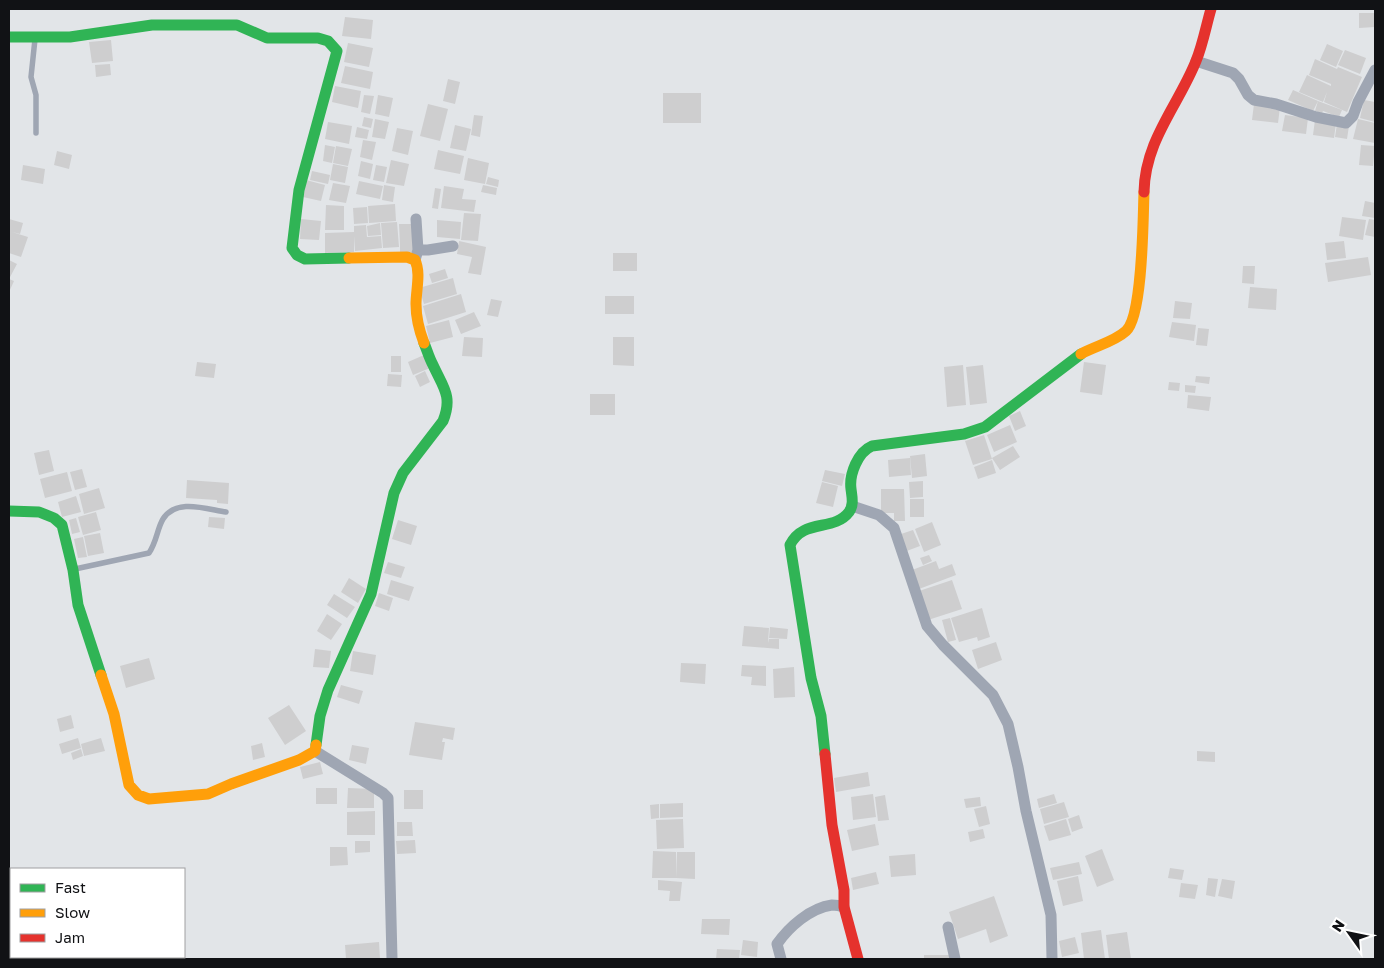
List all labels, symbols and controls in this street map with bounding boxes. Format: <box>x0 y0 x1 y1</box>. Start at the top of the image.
legend <box>10 868 185 958</box>
text: Fast <box>55 878 86 896</box>
text: Slow <box>55 903 90 921</box>
north arrow <box>1324 908 1374 958</box>
text: N <box>1328 917 1348 935</box>
text: Jam <box>55 928 85 946</box>

